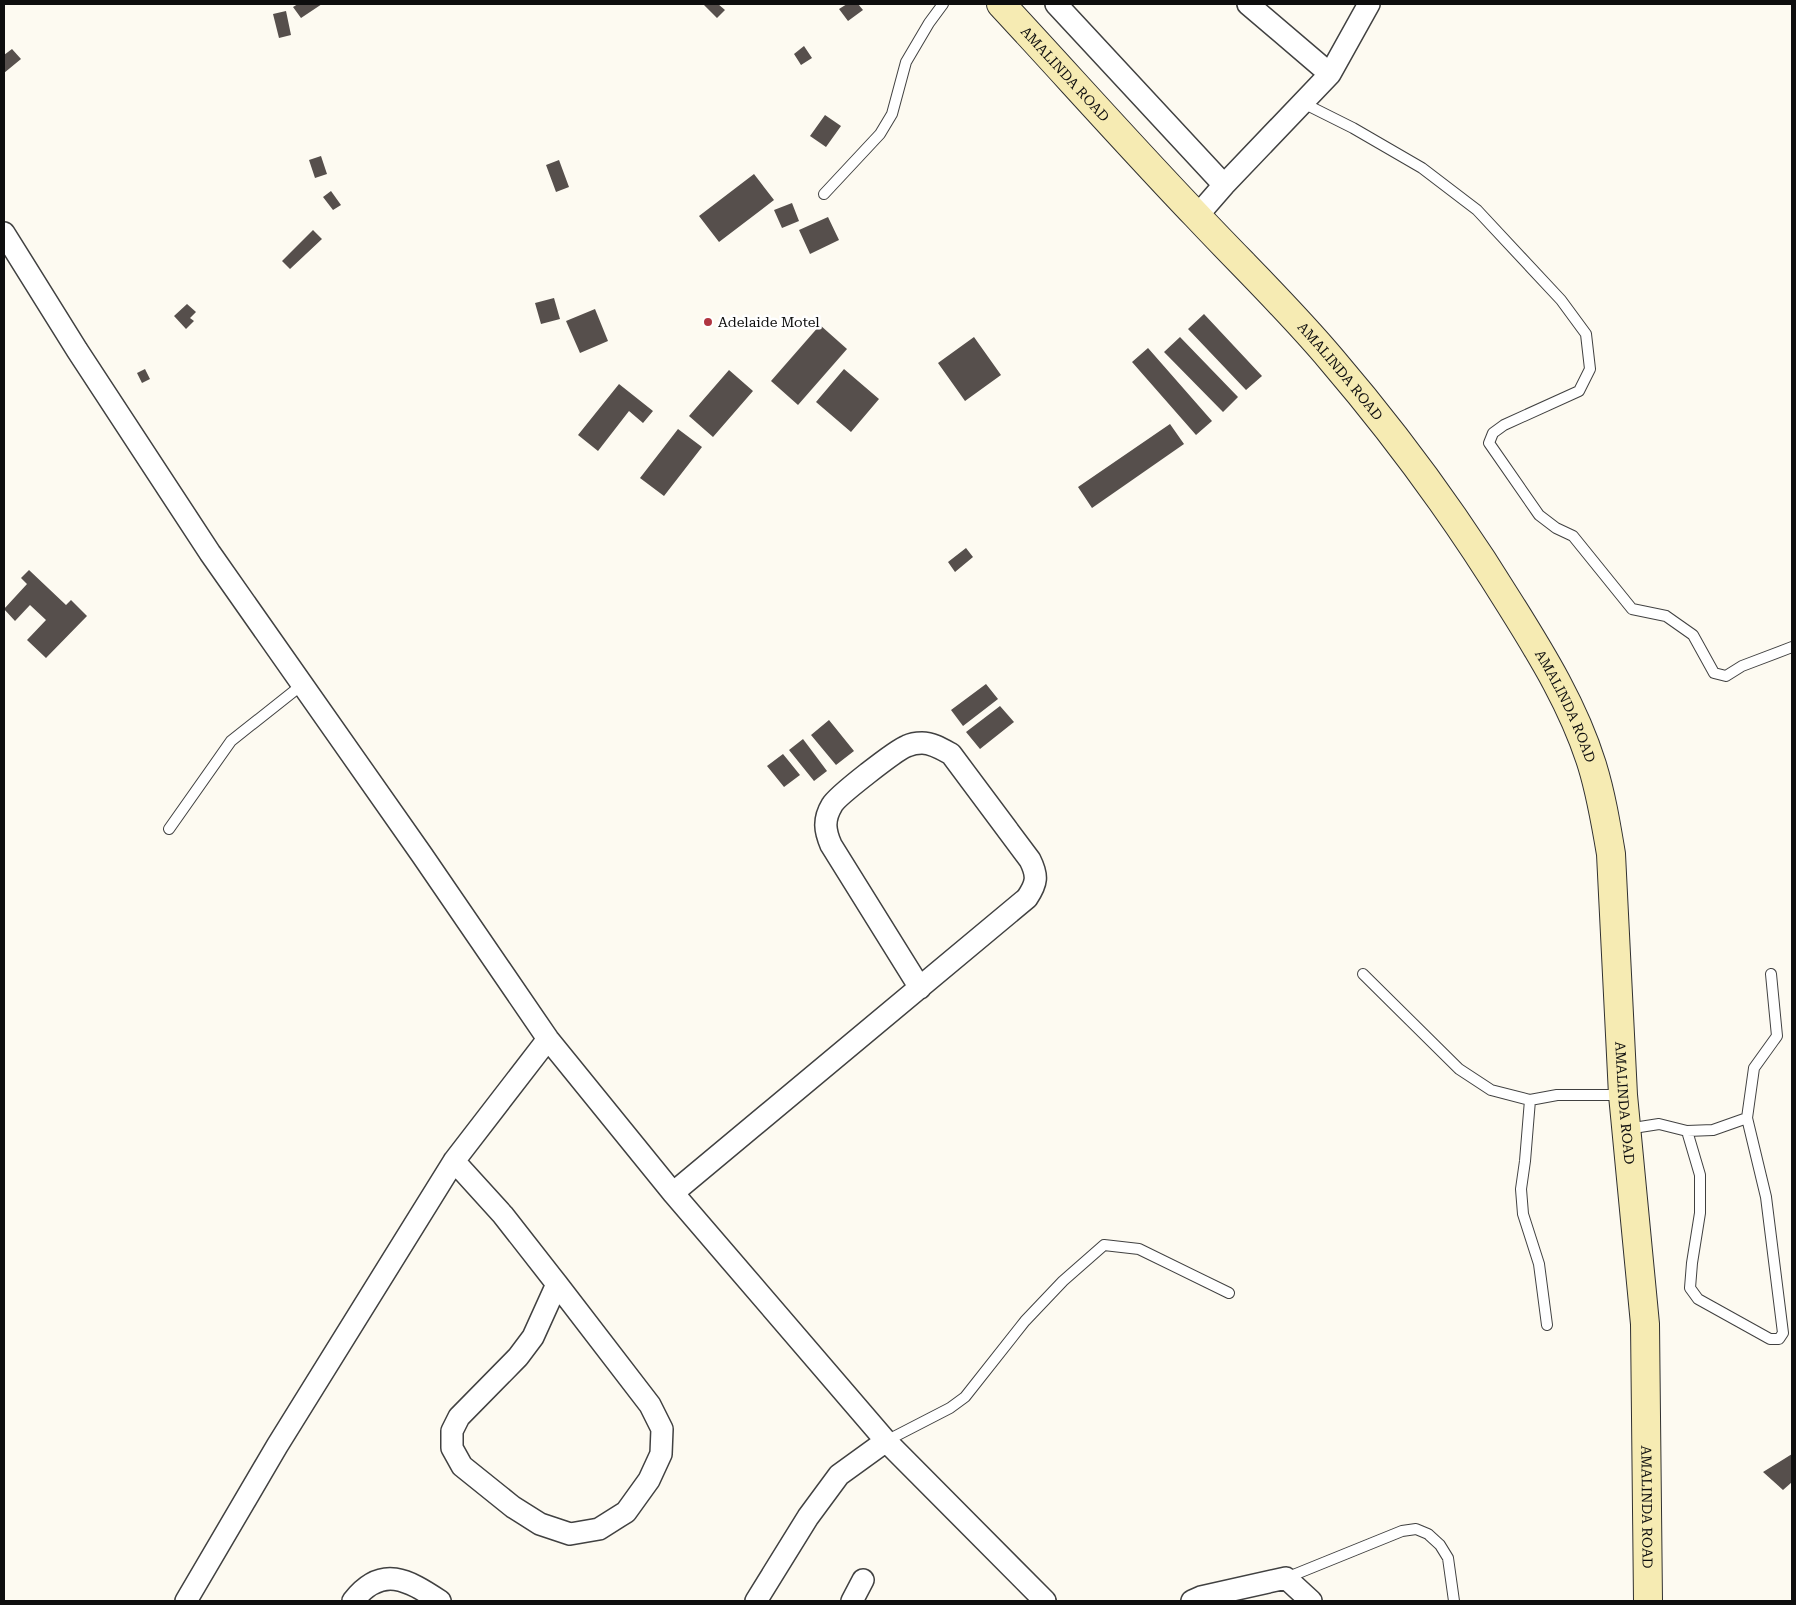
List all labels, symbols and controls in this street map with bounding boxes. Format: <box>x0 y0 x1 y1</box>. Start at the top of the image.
street label: AMALINDA ROAD <box>1018 23 1113 125</box>
place label: Adelaide Motel <box>718 314 820 330</box>
marker: Adelaide Motel <box>702 316 714 328</box>
street label: AMALINDA ROAD <box>1295 319 1386 423</box>
street label: AMALINDA ROAD <box>1532 647 1599 765</box>
street label: AMALINDA ROAD <box>1612 1041 1638 1165</box>
street label: AMALINDA ROAD <box>1638 1445 1656 1569</box>

